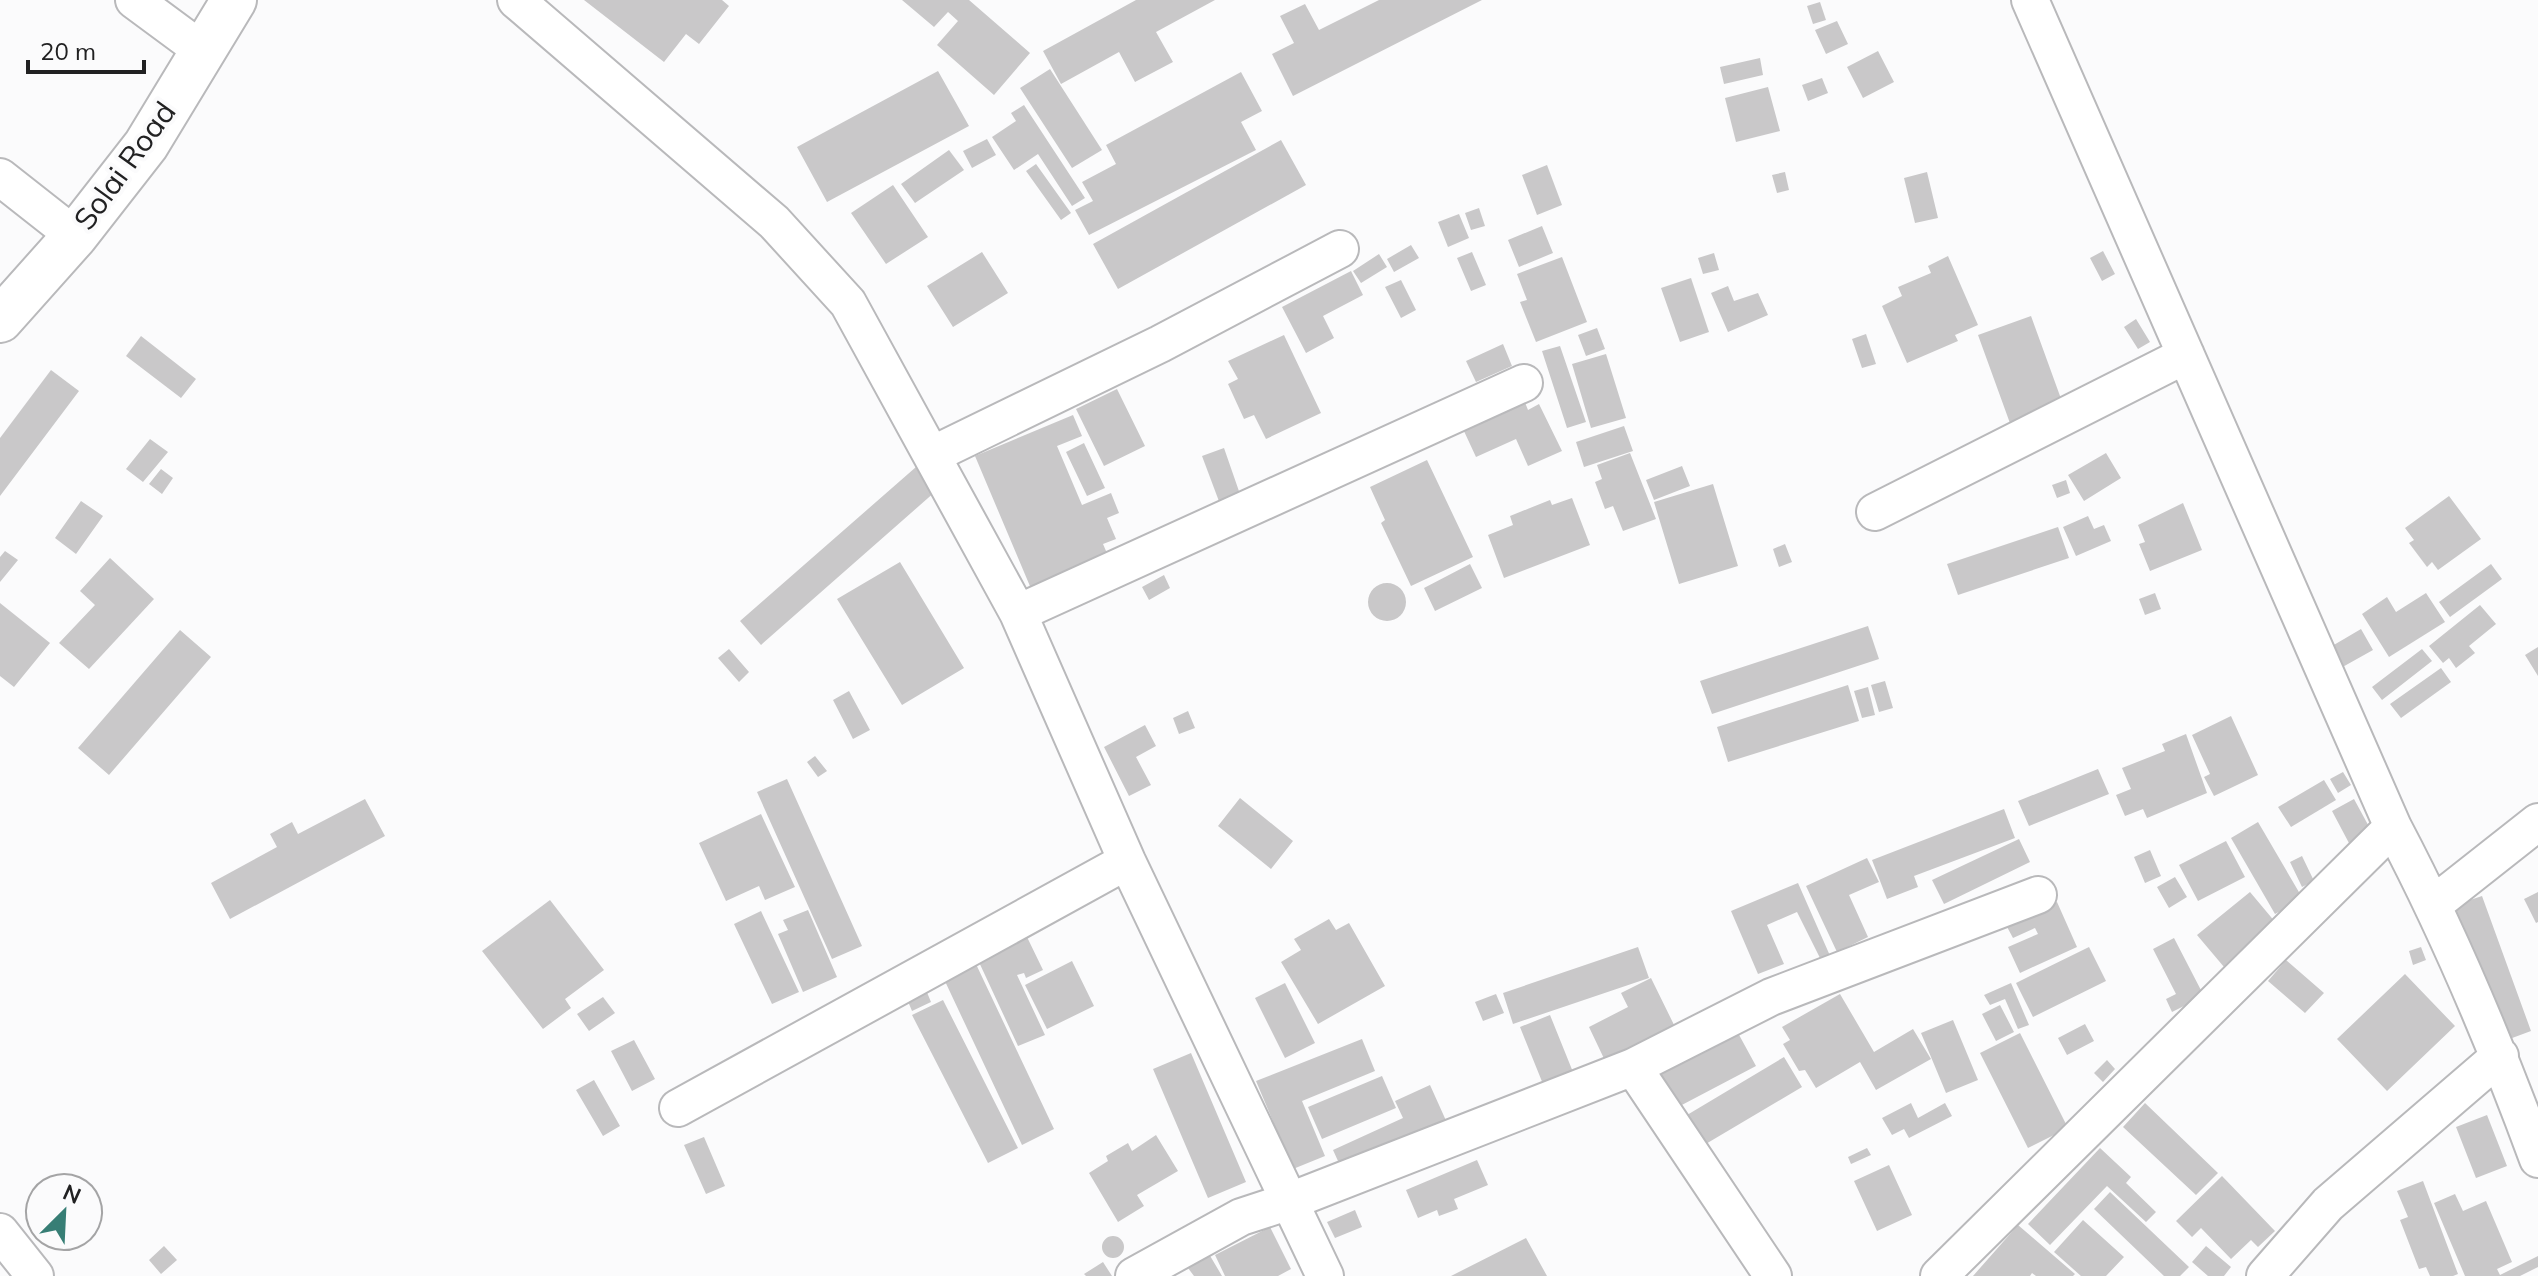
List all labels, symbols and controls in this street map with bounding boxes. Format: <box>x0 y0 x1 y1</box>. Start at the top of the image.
scale bar <box>28 24 144 74</box>
text: 20 m <box>40 36 96 66</box>
street label: Solai Road <box>65 94 183 237</box>
north arrow <box>24 1172 104 1252</box>
text: N <box>59 1178 85 1210</box>

